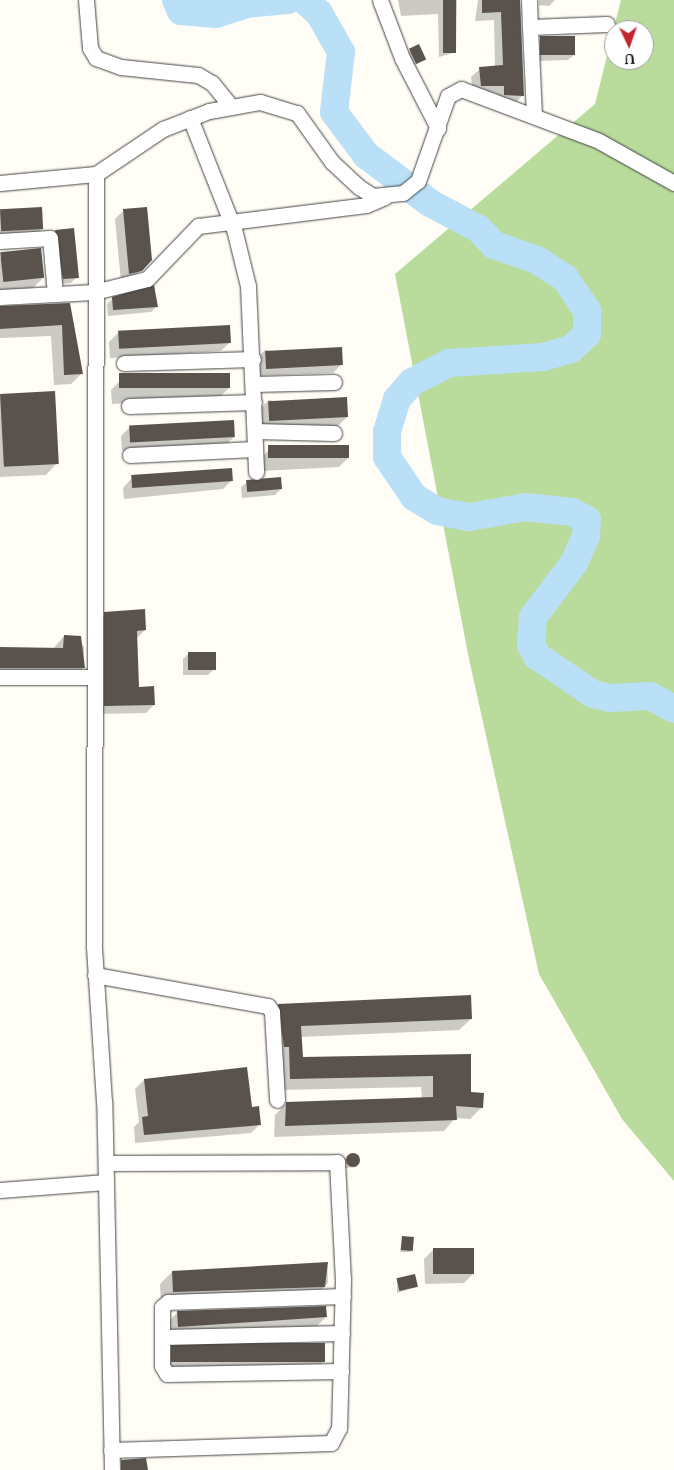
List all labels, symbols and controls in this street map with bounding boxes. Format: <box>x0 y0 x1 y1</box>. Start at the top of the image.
north arrow <box>604 20 654 70</box>
text: U <box>624 50 636 68</box>

